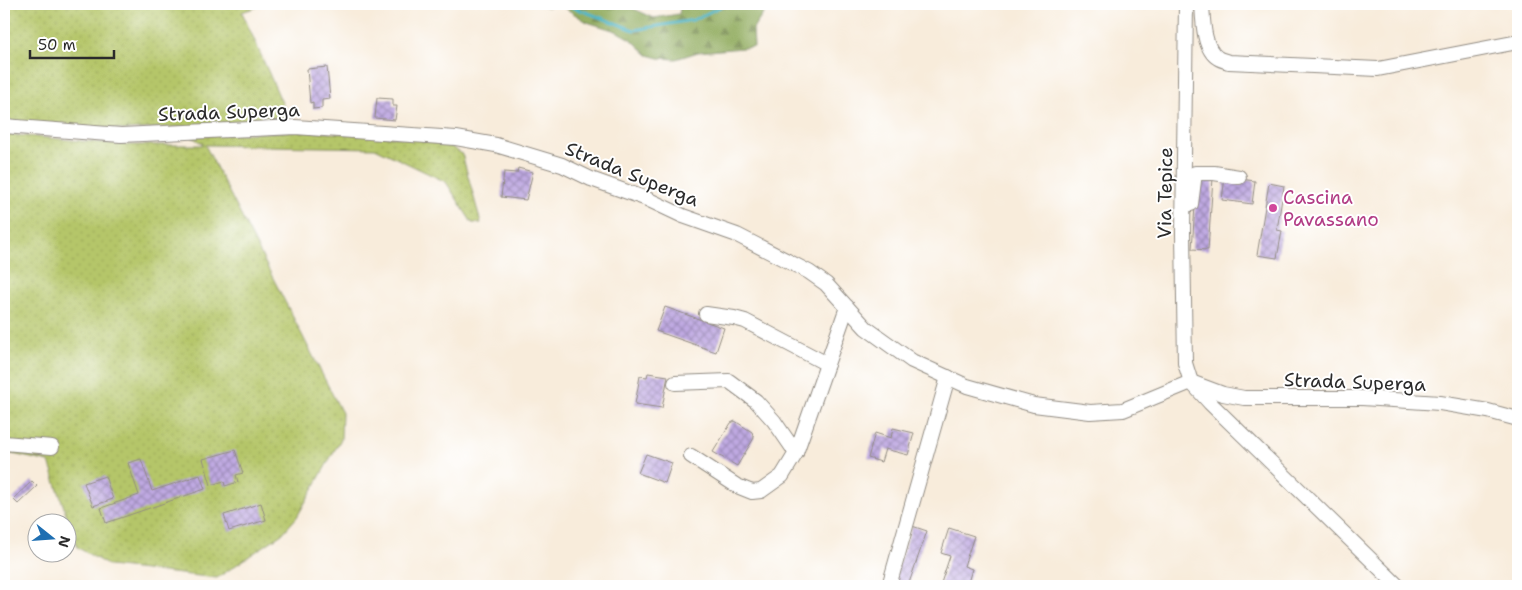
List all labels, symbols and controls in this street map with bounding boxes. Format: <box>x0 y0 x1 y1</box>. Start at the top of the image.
scale bar <box>30 28 114 60</box>
text: 50 m <box>38 35 76 55</box>
street label: Strada Superga <box>158 97 301 127</box>
street label: Strada Superga <box>562 136 703 212</box>
street label: Via Tepice <box>1152 147 1178 239</box>
place label: Cascina Pavassano <box>1283 185 1379 232</box>
marker: Cascina Pavassano <box>1267 202 1279 214</box>
street label: Strada Superga <box>1284 367 1427 397</box>
north arrow <box>28 512 78 562</box>
text: N <box>54 534 75 550</box>

